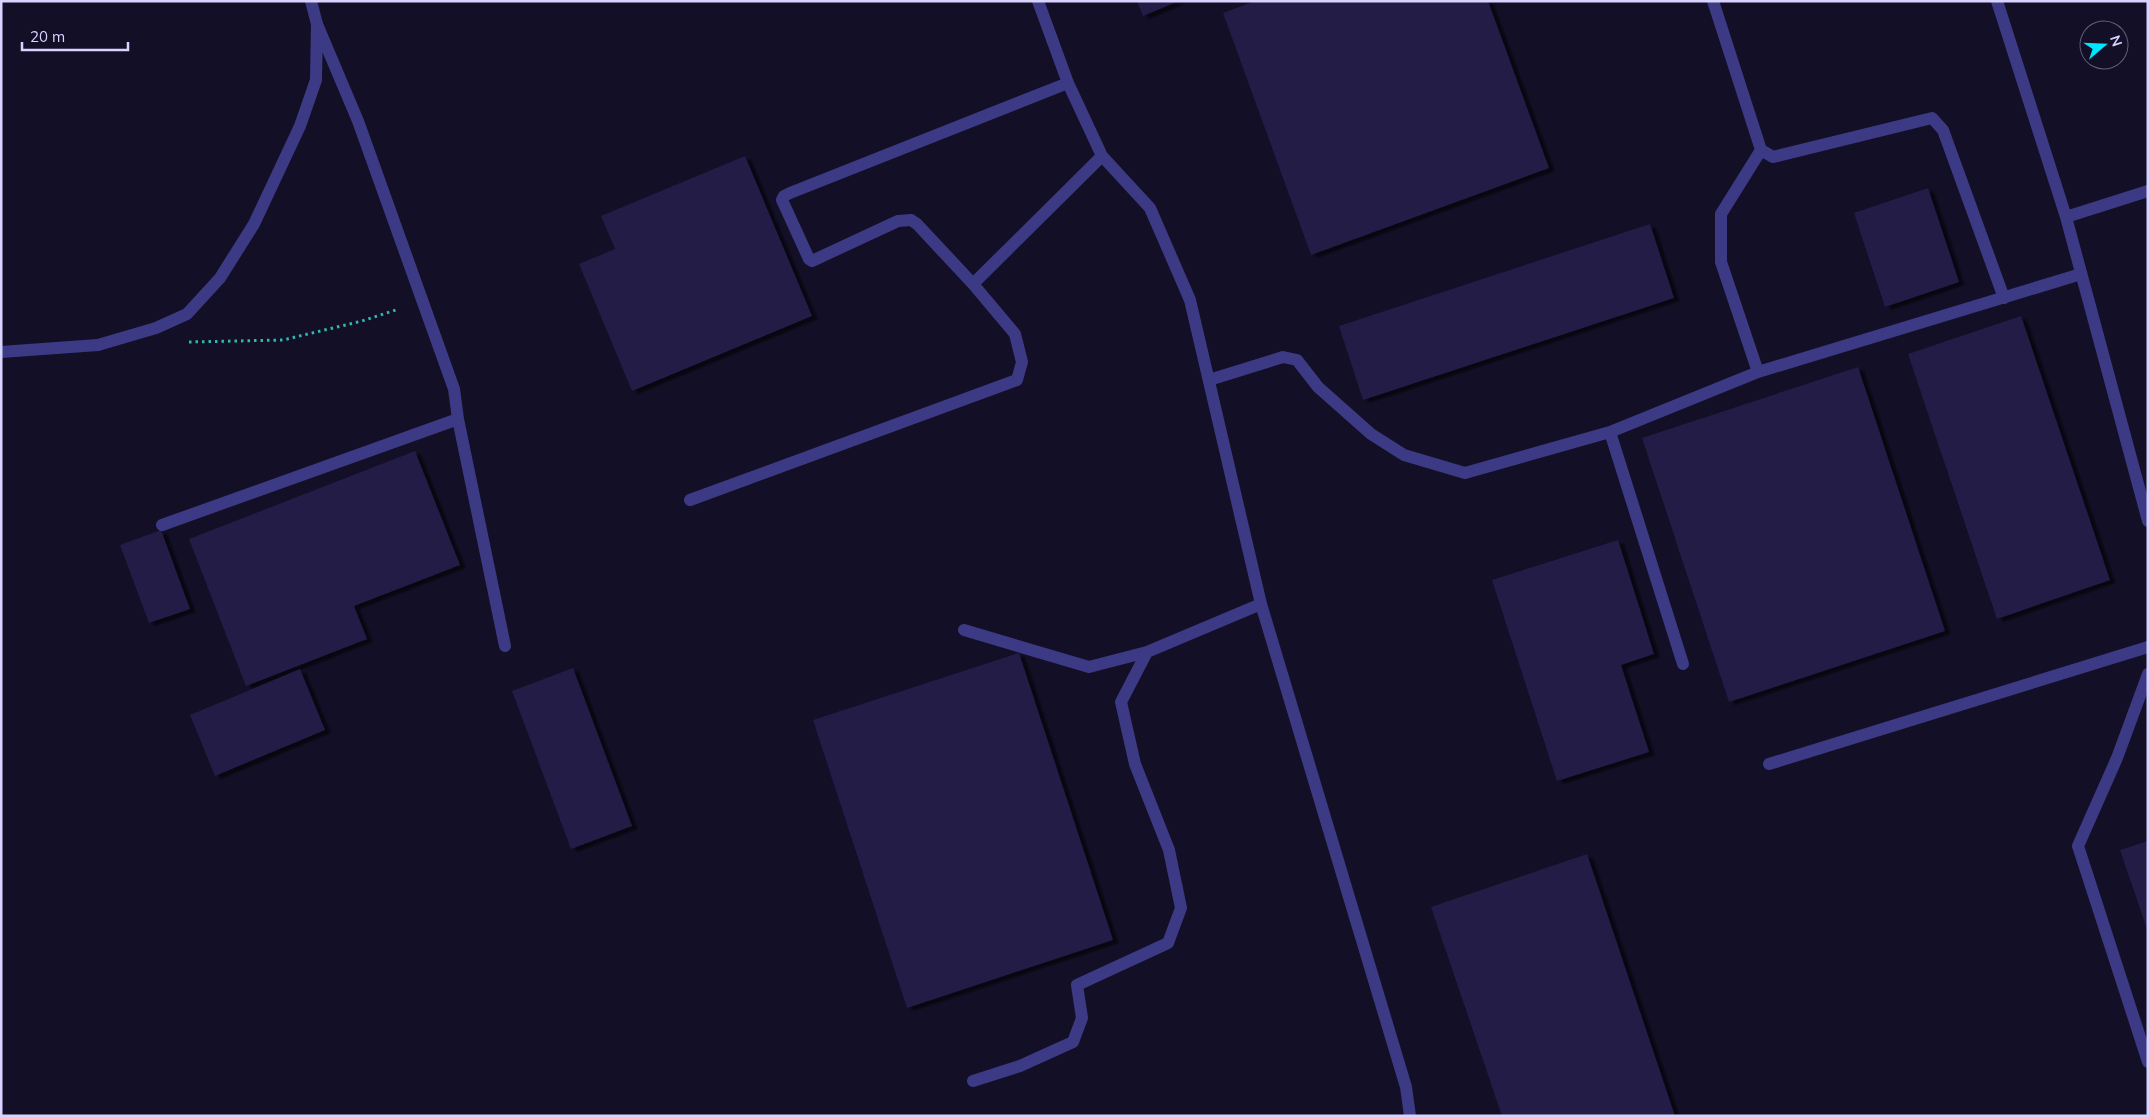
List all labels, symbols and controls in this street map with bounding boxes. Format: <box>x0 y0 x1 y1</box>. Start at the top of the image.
scale bar <box>22 20 129 52</box>
north arrow <box>2079 20 2129 70</box>
text: 20 m <box>30 27 65 46</box>
text: N <box>2106 33 2127 49</box>

